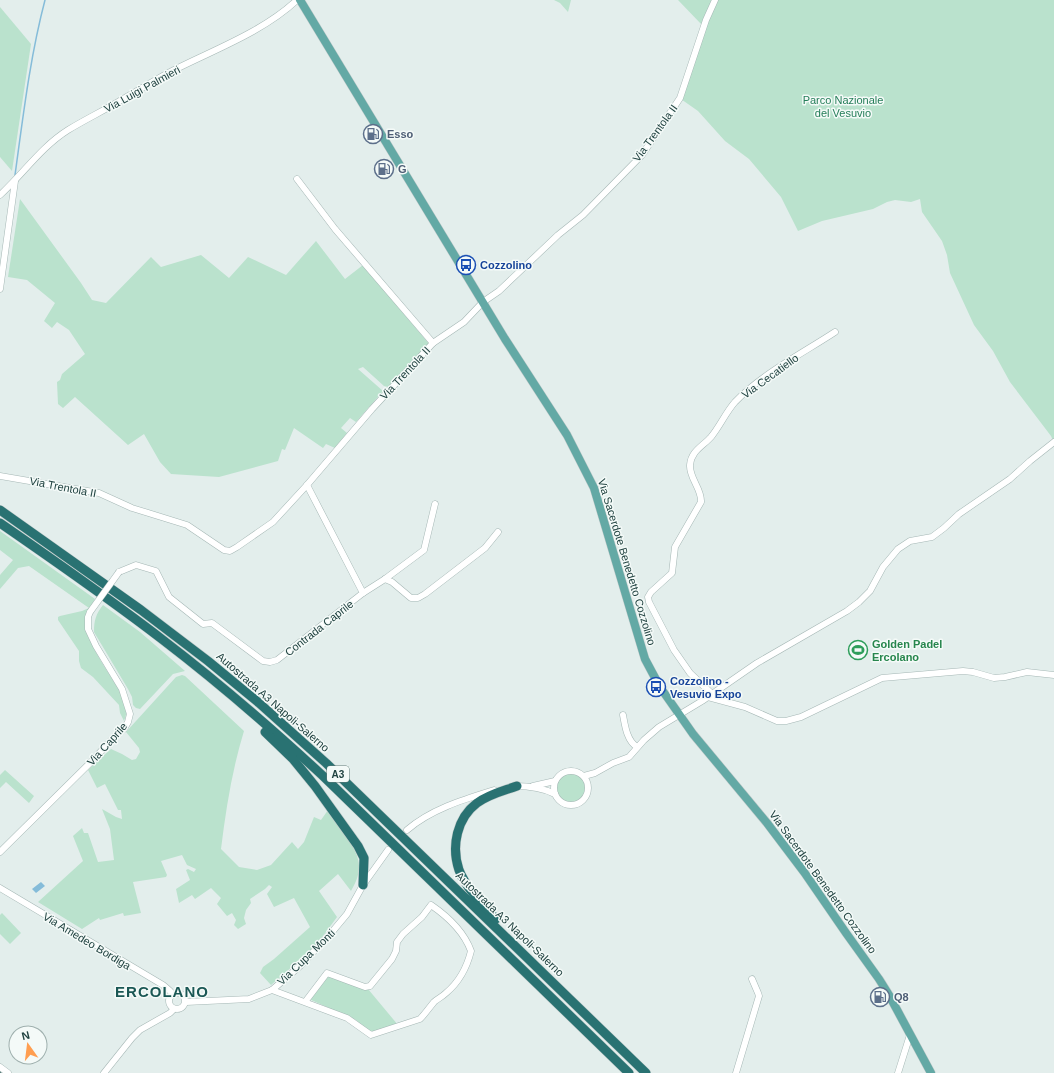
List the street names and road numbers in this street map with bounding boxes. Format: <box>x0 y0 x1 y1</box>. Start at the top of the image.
street label: Via Luigi Palmieri <box>102 63 182 115</box>
street label: Via Trentola II <box>630 102 680 164</box>
street label: Via Trentola II <box>378 344 432 402</box>
street label: Via Cecatiello <box>739 351 801 401</box>
street label: Via Trentola II <box>29 475 97 499</box>
street label: Via Sacerdote Benedetto Cozzolino <box>596 477 658 647</box>
street label: Contrada Caprile <box>283 598 355 658</box>
street label: Autostrada A3 Napoli-Salerno <box>214 650 332 754</box>
street label: Via Caprile <box>85 720 129 768</box>
road number: A3 <box>327 766 349 782</box>
street label: Via Sacerdote Benedetto Cozzolino <box>767 808 879 956</box>
street label: Autostrada A3 Napoli-Salerno <box>454 869 566 979</box>
street label: Via Amedeo Bordiga <box>41 910 134 972</box>
street label: Via Cupa Monti <box>275 927 337 987</box>

